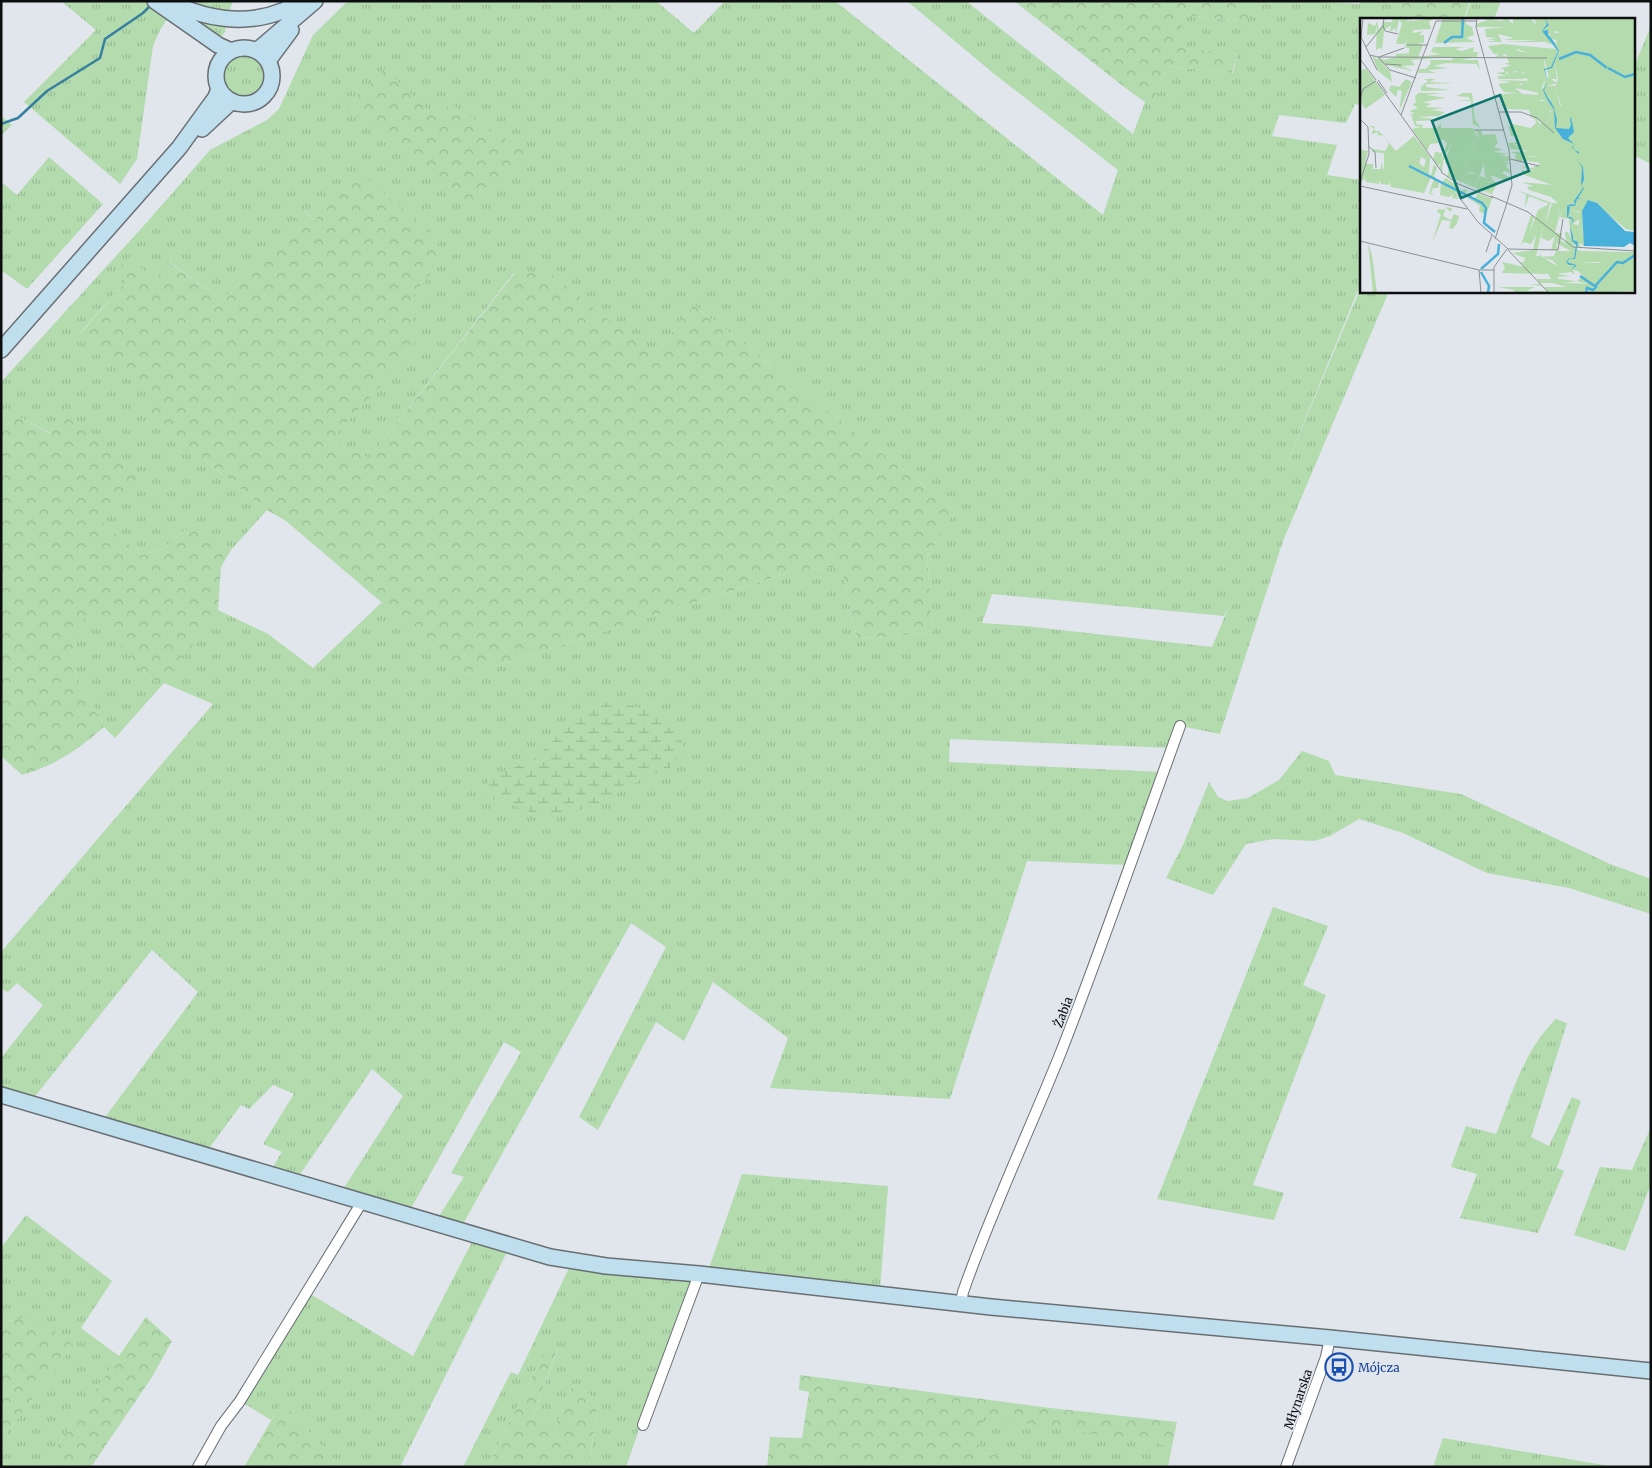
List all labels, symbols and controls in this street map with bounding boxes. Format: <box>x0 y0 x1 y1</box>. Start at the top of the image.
inset map <box>1360 18 1634 292</box>
street label: Żabia <box>1050 994 1076 1030</box>
bus stop icon: Mójcza <box>1324 1352 1354 1382</box>
place label: Mójcza <box>1358 1360 1400 1375</box>
street label: Młynarska <box>1281 1366 1315 1431</box>

